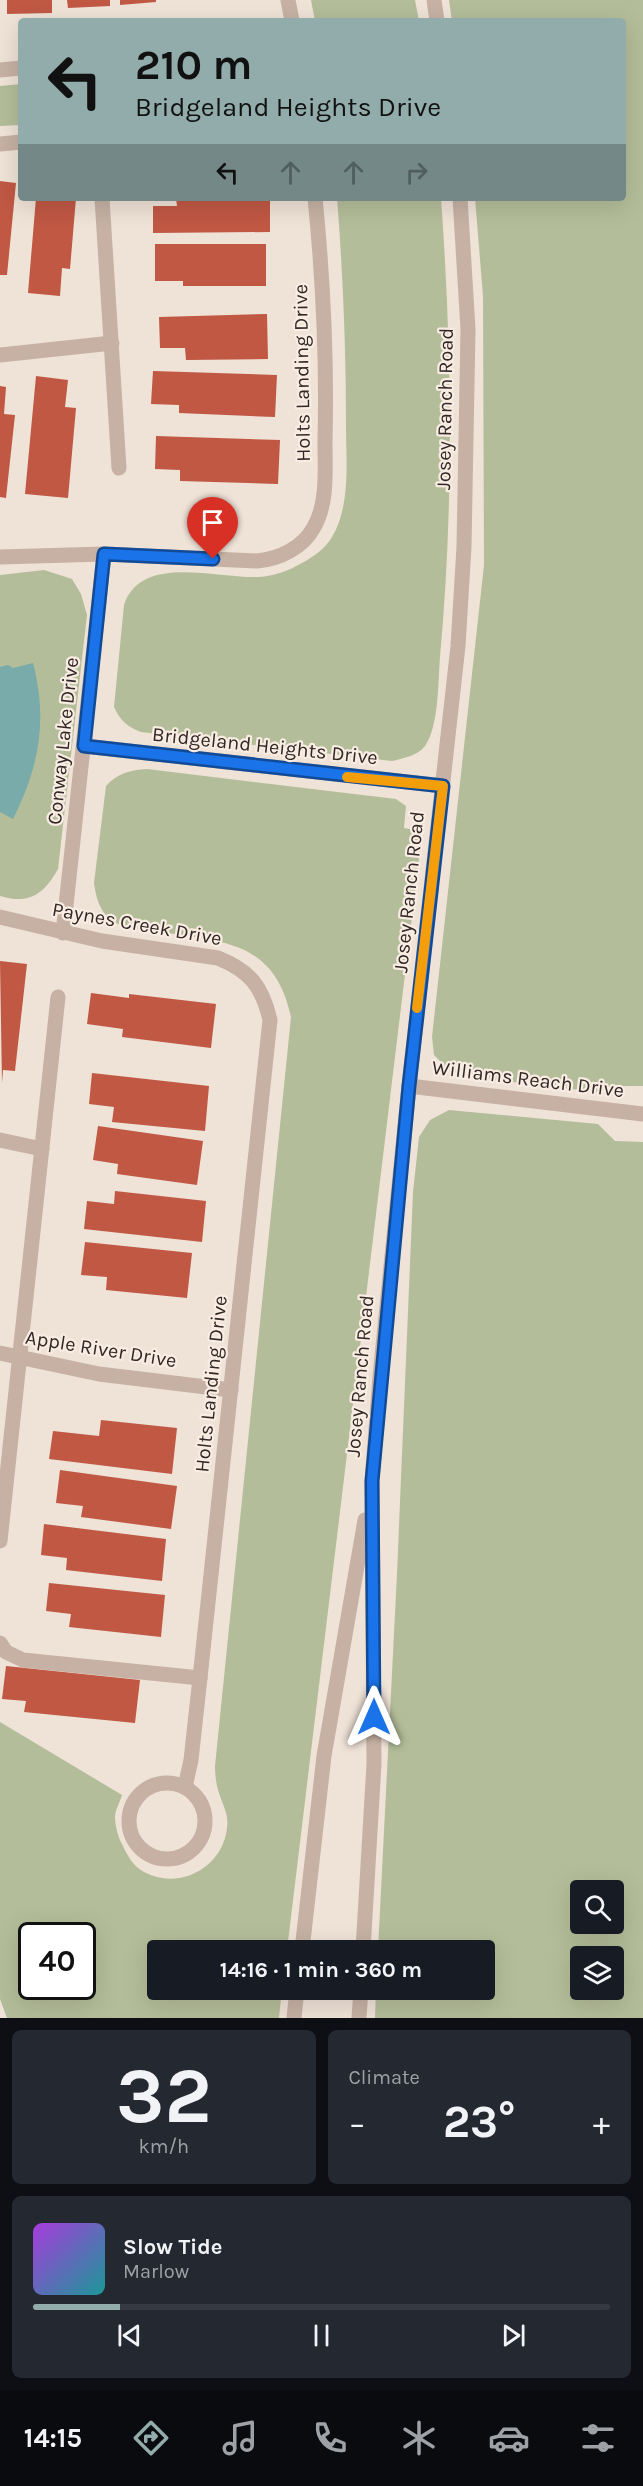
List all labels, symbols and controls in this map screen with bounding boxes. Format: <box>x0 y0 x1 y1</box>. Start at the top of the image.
text: 210 m <box>135 40 252 90</box>
icon: left <box>36 42 114 120</box>
text: Bridgeland Heights Drive <box>135 91 441 123</box>
icon: left <box>211 156 244 189</box>
icon: ahead <box>274 156 307 189</box>
icon: ahead <box>337 156 370 189</box>
icon: right <box>400 156 433 189</box>
street label: Holts Landing Drive <box>289 284 315 462</box>
street label: Josey Ranch Road <box>432 328 458 490</box>
pin <box>187 497 238 559</box>
icon: arrive <box>196 506 229 539</box>
street label: Conway Lake Drive <box>43 656 83 826</box>
street label: Bridgeland Heights Drive <box>151 723 379 769</box>
street label: Josey Ranch Road <box>389 810 429 974</box>
street label: Paynes Creek Drive <box>50 898 224 950</box>
street label: Williams Reach Drive <box>431 1056 625 1102</box>
street label: Holts Landing Drive <box>190 1294 232 1474</box>
street label: Josey Ranch Road <box>341 1294 379 1458</box>
street label: Apple River Drive <box>24 1326 178 1372</box>
position arrow <box>342 1685 406 1749</box>
map controls <box>570 1880 624 2000</box>
button: search <box>570 1880 624 1934</box>
speed limit sign: 40 <box>18 1922 96 2000</box>
button: layers <box>570 1946 624 2000</box>
text: 14:16 · 1 min · 360 m <box>220 1957 422 1983</box>
text: 32 <box>116 2050 212 2142</box>
text: Climate <box>349 2066 420 2089</box>
text: 23° <box>443 2096 516 2148</box>
text: − <box>349 2104 366 2142</box>
text: + <box>593 2104 610 2142</box>
text: km/h <box>138 2135 189 2158</box>
text: Slow Tide <box>123 2234 223 2260</box>
text: Marlow <box>123 2260 189 2283</box>
icon: previous <box>113 2319 146 2352</box>
icon: pause <box>305 2319 338 2352</box>
icon: next <box>497 2319 530 2352</box>
icon: directions <box>130 2417 172 2459</box>
icon: music <box>219 2417 261 2459</box>
icon: phone <box>309 2417 351 2459</box>
icon: climate <box>398 2417 440 2459</box>
icon: car <box>488 2417 530 2459</box>
icon: filters <box>577 2417 619 2459</box>
text: 14:15 <box>24 2422 82 2454</box>

